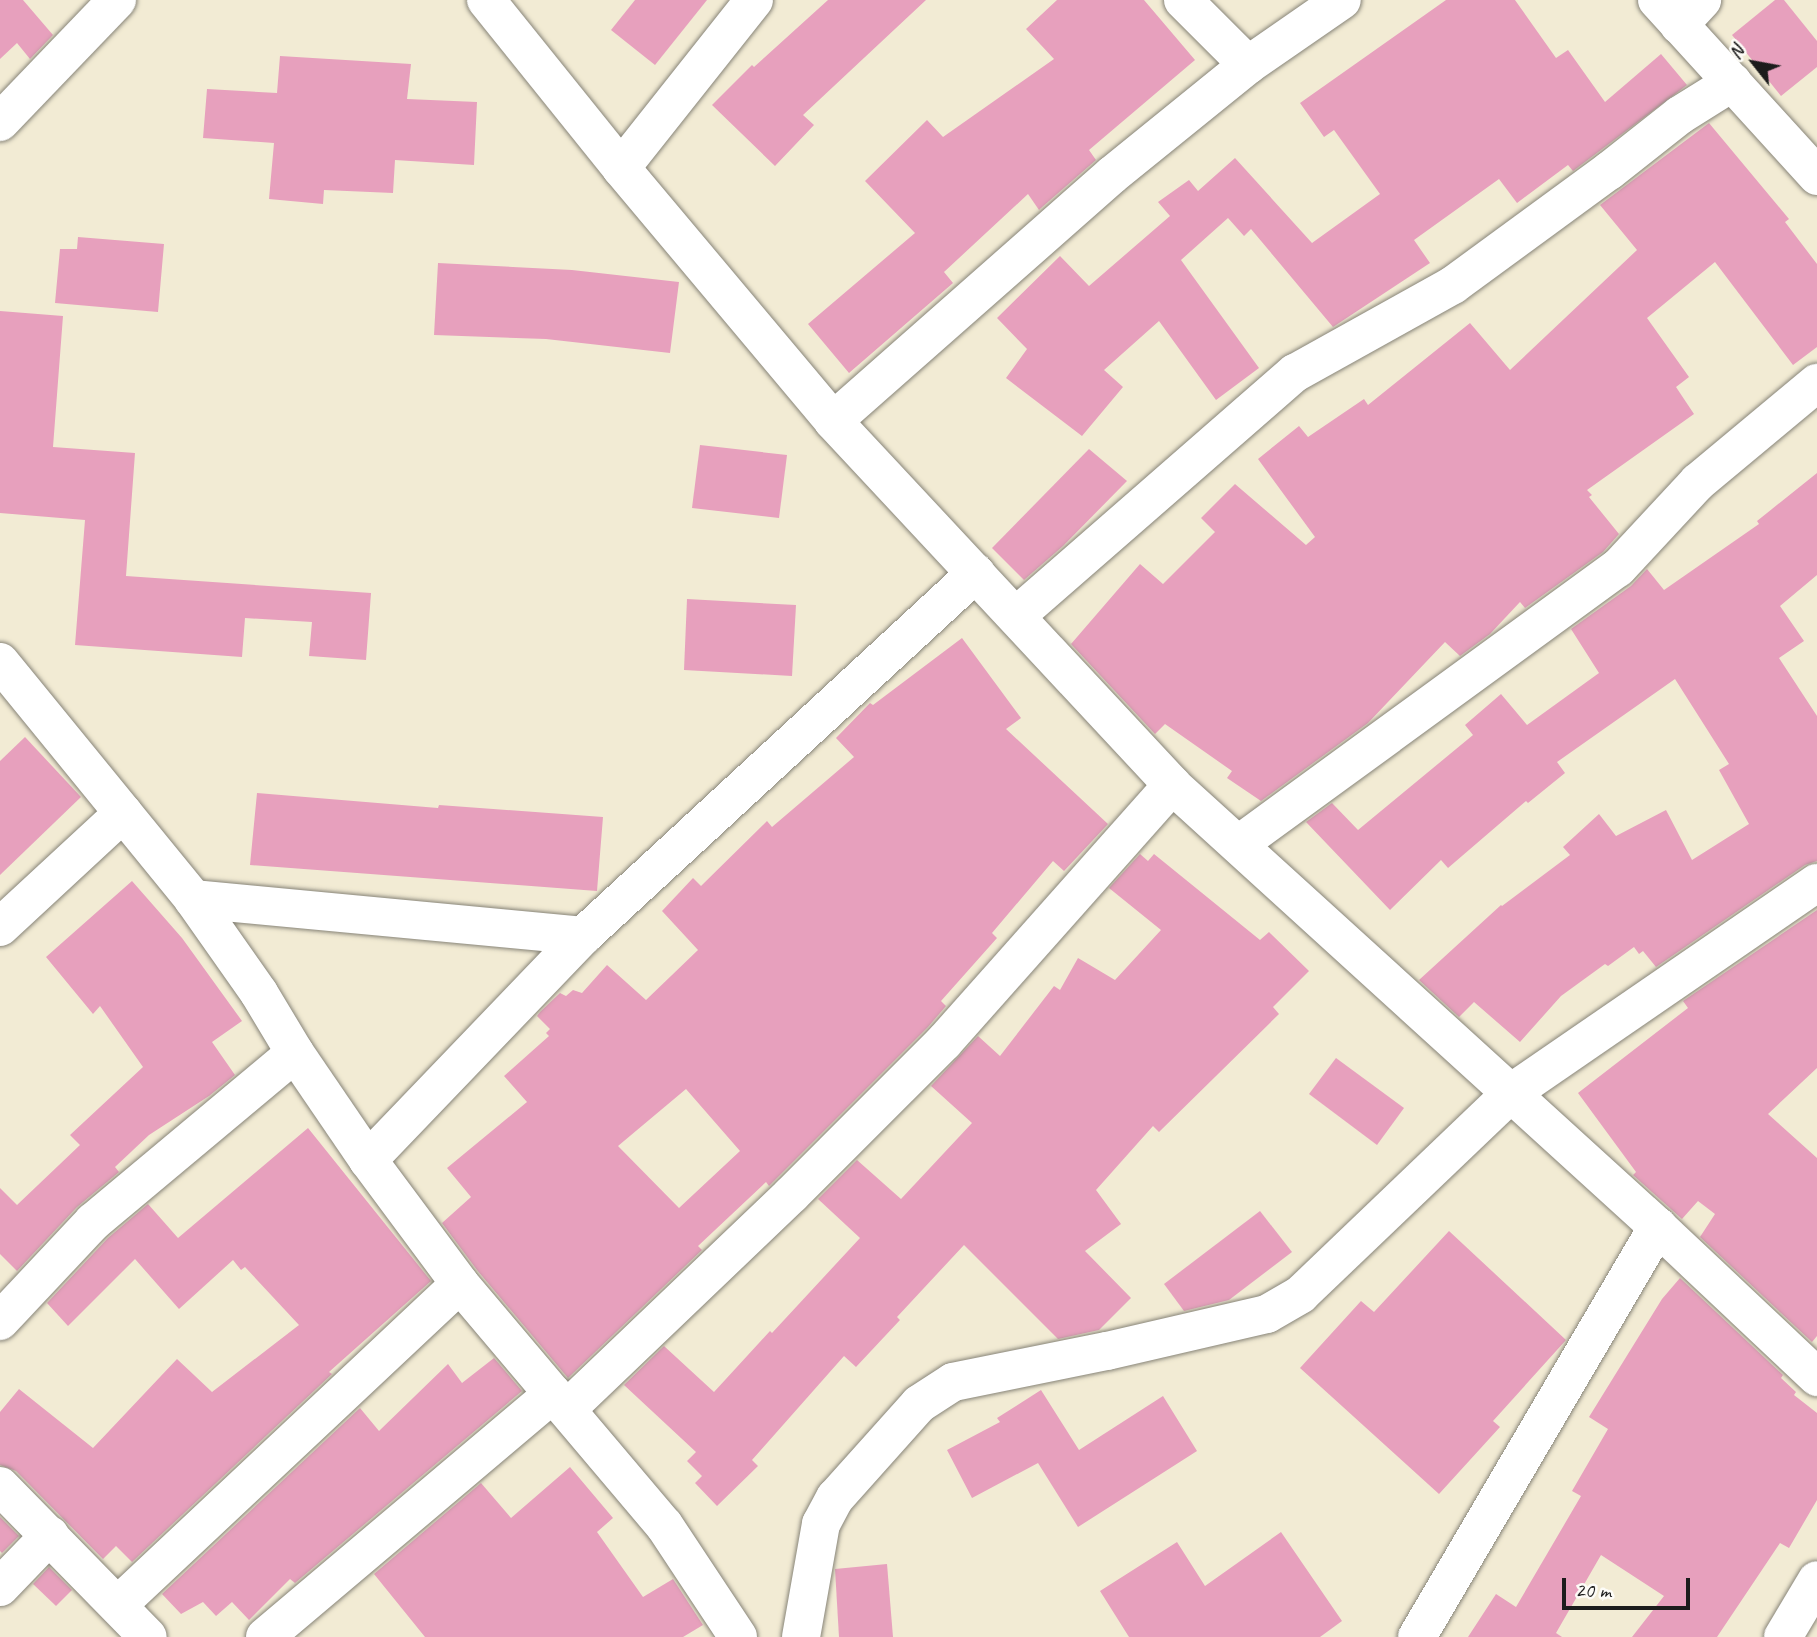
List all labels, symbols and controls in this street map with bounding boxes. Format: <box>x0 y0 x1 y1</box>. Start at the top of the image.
north arrow <box>1719 28 1789 98</box>
text: N <box>1723 41 1749 63</box>
scale bar <box>1565 1564 1693 1608</box>
text: 20 m <box>1575 1577 1611 1603</box>

